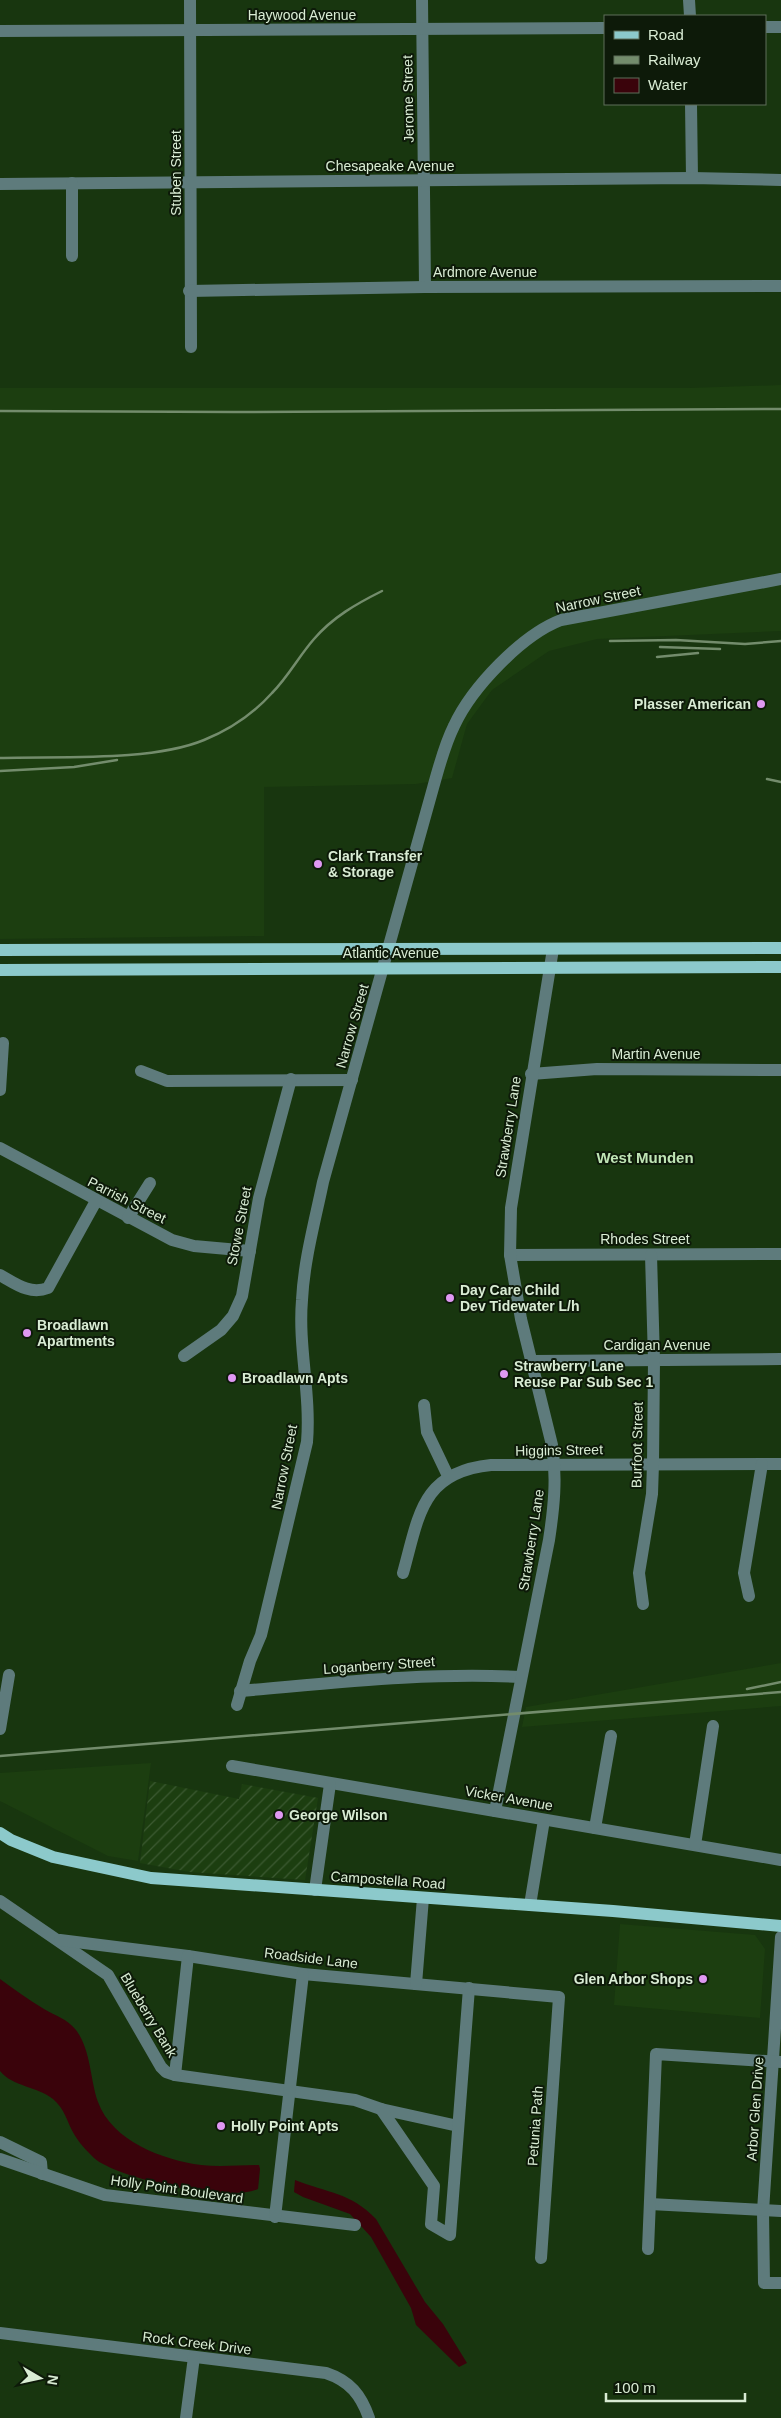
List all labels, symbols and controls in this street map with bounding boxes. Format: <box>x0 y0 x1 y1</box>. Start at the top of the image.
street label: Haywood Avenue <box>248 7 357 23</box>
legend <box>604 15 766 105</box>
text: Road <box>648 26 684 43</box>
text: Railway <box>648 51 701 68</box>
street label: Jerome Street <box>399 55 417 143</box>
text: Water <box>648 76 687 93</box>
street label: Stuben Street <box>168 130 184 216</box>
street label: Chesapeake Avenue <box>326 158 455 174</box>
street label: Ardmore Avenue <box>433 264 537 280</box>
street label: Narrow Street <box>554 582 642 616</box>
place label: Plasser American <box>634 696 751 712</box>
marker: Plasser American <box>755 698 767 710</box>
place label: Clark Transfer & Storage <box>328 848 423 880</box>
marker: Clark Transfer & Storage <box>312 858 324 870</box>
street label: Atlantic Avenue <box>343 945 439 961</box>
street label: Narrow Street <box>332 982 372 1070</box>
street label: Martin Avenue <box>611 1046 701 1062</box>
street label: Strawberry Lane <box>492 1075 524 1179</box>
district label: West Munden <box>596 1149 694 1166</box>
street label: Parrish Street <box>85 1173 169 1227</box>
street label: Stowe Street <box>223 1185 255 1267</box>
street label: Rhodes Street <box>600 1231 690 1247</box>
place label: Day Care Child Dev Tidewater L/h <box>460 1282 580 1314</box>
marker: Day Care Child Dev Tidewater L/h <box>444 1292 456 1304</box>
place label: Broadlawn Apartments <box>37 1317 115 1349</box>
marker: Broadlawn Apartments <box>21 1327 33 1339</box>
street label: Cardigan Avenue <box>603 1337 711 1353</box>
place label: Strawberry Lane Reuse Par Sub Sec 1 <box>514 1358 654 1390</box>
marker: Strawberry Lane Reuse Par Sub Sec 1 <box>498 1368 510 1380</box>
place label: Broadlawn Apts <box>242 1370 348 1386</box>
marker: Broadlawn Apts <box>226 1372 238 1384</box>
street label: Burfoot Street <box>628 1402 646 1488</box>
street label: Narrow Street <box>268 1423 300 1511</box>
street label: Higgins Street <box>515 1441 603 1459</box>
street label: Strawberry Lane <box>515 1488 547 1592</box>
street label: Loganberry Street <box>323 1653 436 1677</box>
street label: Vicker Avenue <box>464 1782 554 1814</box>
place label: George Wilson <box>289 1807 388 1823</box>
marker: George Wilson <box>273 1809 285 1821</box>
street label: Campostella Road <box>330 1868 446 1892</box>
street label: Roadside Lane <box>263 1944 359 1972</box>
street label: Blueberry Bank <box>117 1970 181 2061</box>
place label: Glen Arbor Shops <box>574 1971 693 1987</box>
marker: Glen Arbor Shops <box>697 1973 709 1985</box>
street label: Arbor Glen Drive <box>743 2056 767 2162</box>
street label: Petunia Path <box>524 2085 546 2167</box>
place label: Holly Point Apts <box>231 2118 339 2134</box>
marker: Holly Point Apts <box>215 2120 227 2132</box>
street label: Holly Point Boulevard <box>110 2172 244 2206</box>
street label: Rock Creek Drive <box>142 2328 253 2358</box>
north arrow <box>15 2353 65 2403</box>
scale bar <box>606 2370 745 2402</box>
text: N <box>44 2374 62 2386</box>
text: 100 m <box>614 2379 656 2396</box>

